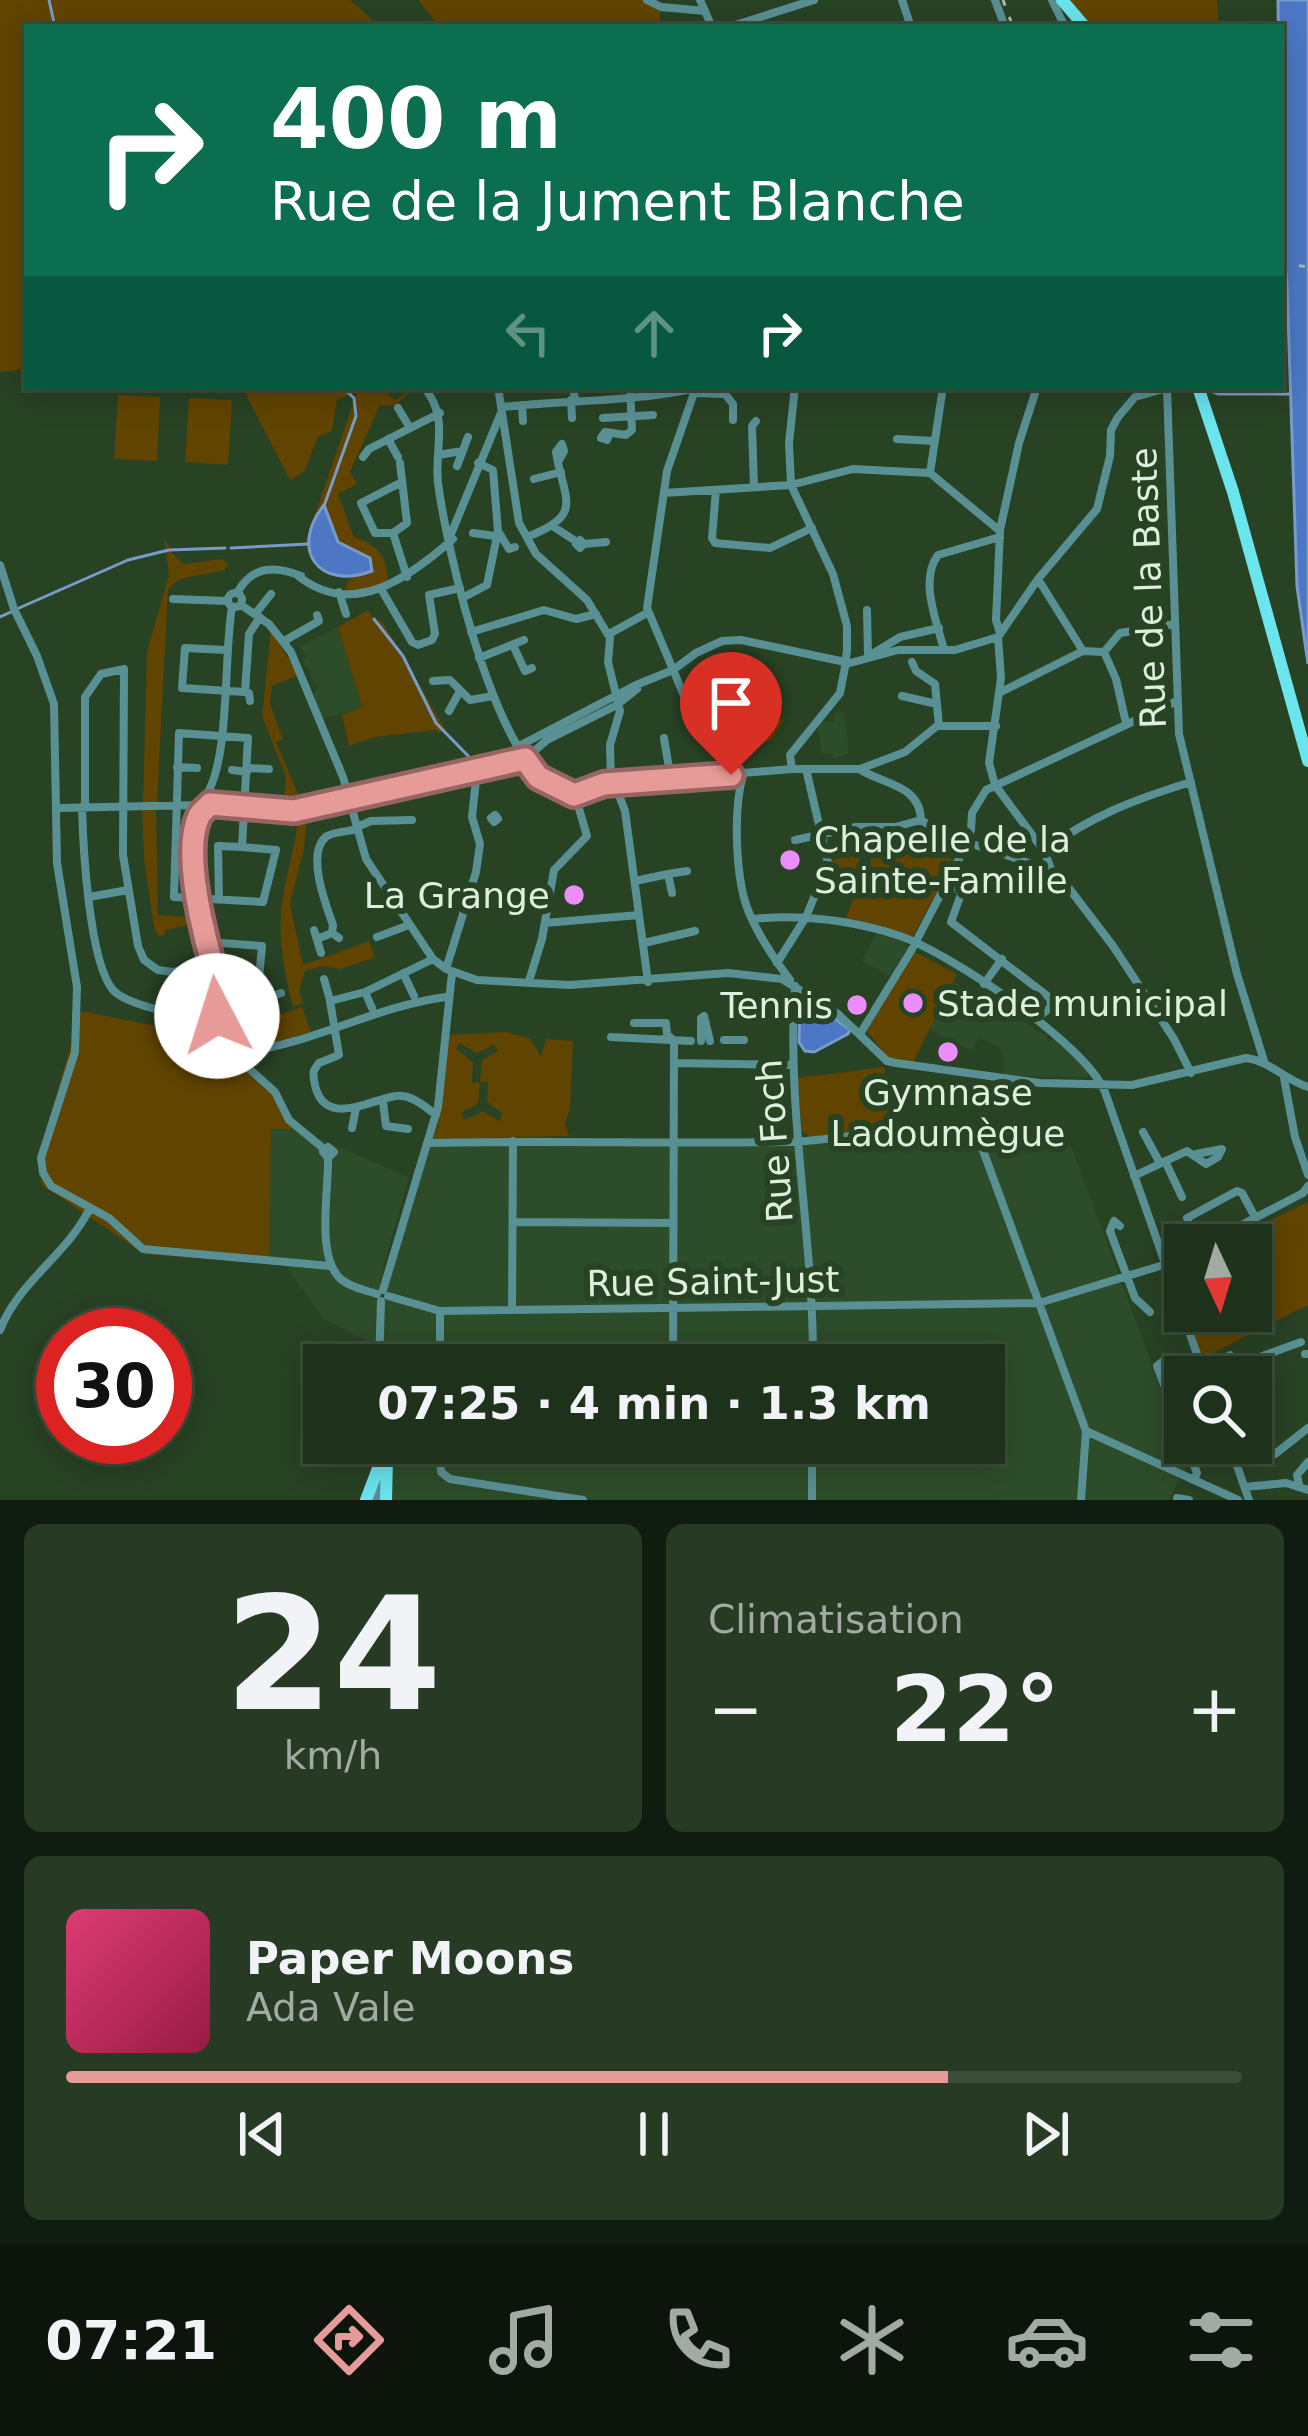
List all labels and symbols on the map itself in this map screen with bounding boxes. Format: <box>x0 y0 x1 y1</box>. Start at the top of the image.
street label: Rue de la Baste <box>1123 447 1174 729</box>
pin <box>680 652 782 775</box>
place label: Chapelle de la Sainte-Famille <box>814 819 1071 901</box>
marker: Chapelle de la Sainte-Famille <box>777 847 803 873</box>
place label: La Grange <box>364 875 550 916</box>
marker: La Grange <box>561 882 587 908</box>
position arrow <box>154 953 280 1079</box>
place label: Stade municipal <box>937 983 1228 1024</box>
place label: Tennis <box>720 985 833 1026</box>
marker: Stade municipal <box>900 990 926 1016</box>
marker: Tennis <box>844 992 870 1018</box>
marker: Gymnase Ladoumègue <box>935 1039 961 1065</box>
street label: Rue Foch <box>748 1058 801 1224</box>
place label: Gymnase Ladoumègue <box>831 1072 1065 1154</box>
north arrow <box>1164 1224 1272 1332</box>
street label: Rue Saint-Just <box>586 1259 840 1304</box>
speed limit sign: 30 <box>36 1308 192 1464</box>

